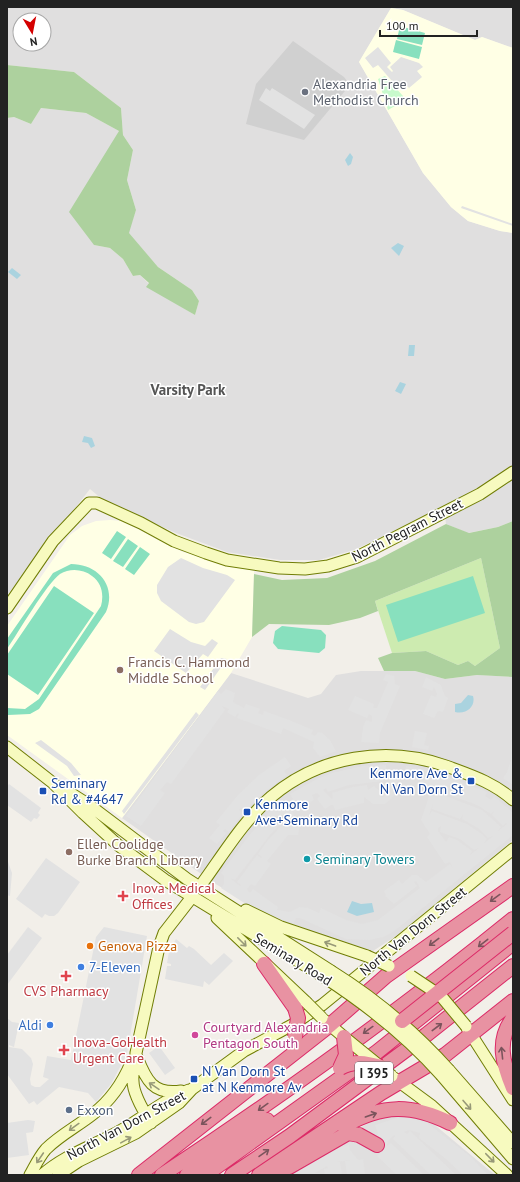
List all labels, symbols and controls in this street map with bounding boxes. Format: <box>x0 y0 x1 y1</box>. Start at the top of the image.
north arrow <box>12 12 52 52</box>
scale bar <box>380 12 477 38</box>
text: 100 m <box>386 18 419 33</box>
text: N <box>29 34 39 49</box>
place label: Alexandria Free Methodist Church <box>313 75 419 109</box>
marker: Alexandria Free Methodist Church <box>300 87 310 97</box>
district label: Varsity Park <box>150 380 226 399</box>
street label: North Pegram Street <box>348 494 466 566</box>
place label: Francis C. Hammond Middle School <box>128 653 250 687</box>
marker: Francis C. Hammond Middle School <box>115 665 125 675</box>
place label: Kenmore Ave & N Van Dorn St <box>370 764 463 798</box>
place label: Seminary Rd & #4647 <box>51 774 124 808</box>
marker: Kenmore Ave & N Van Dorn St <box>466 776 476 786</box>
marker: Seminary Rd & #4647 <box>38 786 48 796</box>
place label: Kenmore Ave+Seminary Rd <box>255 795 358 829</box>
marker: Kenmore Ave+Seminary Rd <box>242 807 252 817</box>
place label: Ellen Coolidge Burke Branch Library <box>77 835 202 869</box>
marker: Ellen Coolidge Burke Branch Library <box>64 847 74 857</box>
place label: Seminary Towers <box>315 850 415 868</box>
marker: Seminary Towers <box>302 854 312 864</box>
place label: Inova Medical Offices <box>132 879 215 913</box>
street label: North Van Dorn Street <box>356 882 470 980</box>
marker: Inova Medical Offices <box>117 890 129 902</box>
one-way arrow <box>490 894 501 903</box>
street label: Seminary Road <box>250 929 336 989</box>
place label: Genova Pizza <box>98 937 177 955</box>
one-way arrow <box>237 937 247 947</box>
one-way arrow <box>429 938 440 946</box>
one-way arrow <box>477 939 488 947</box>
one-way arrow <box>324 940 336 948</box>
marker: Genova Pizza <box>85 941 95 951</box>
place label: 7-Eleven <box>89 958 141 976</box>
marker: 7-Eleven <box>76 962 86 972</box>
marker: CVS Pharmacy <box>61 971 71 981</box>
place label: CVS Pharmacy <box>24 982 109 1000</box>
place label: Aldi <box>18 1016 42 1034</box>
place label: Courtyard Alexandria Pentagon South <box>203 1018 328 1052</box>
marker: Aldi <box>45 1020 55 1030</box>
one-way arrow <box>431 1022 442 1031</box>
one-way arrow <box>363 1026 374 1035</box>
marker: Courtyard Alexandria Pentagon South <box>190 1030 200 1040</box>
place label: Inova-GoHealth Urgent Care <box>73 1033 167 1067</box>
marker: Inova-GoHealth Urgent Care <box>58 1044 70 1056</box>
one-way arrow <box>499 1047 506 1060</box>
place label: N Van Dorn St at N Kenmore Av <box>202 1062 302 1096</box>
road number: I 395 <box>355 1062 393 1084</box>
marker: N Van Dorn St at N Kenmore Av <box>189 1074 199 1084</box>
one-way arrow <box>149 1082 160 1090</box>
street label: North Van Dorn Street <box>64 1086 189 1164</box>
one-way arrow <box>462 1100 472 1110</box>
place label: Exxon <box>77 1101 114 1119</box>
one-way arrow <box>257 1103 268 1111</box>
marker: Exxon <box>64 1105 74 1115</box>
one-way arrow <box>364 1111 377 1118</box>
one-way arrow <box>201 1117 212 1125</box>
one-way arrow <box>68 1123 79 1131</box>
one-way arrow <box>119 1135 131 1143</box>
one-way arrow <box>259 1149 270 1157</box>
one-way arrow <box>36 1152 44 1163</box>
one-way arrow <box>485 1153 494 1163</box>

